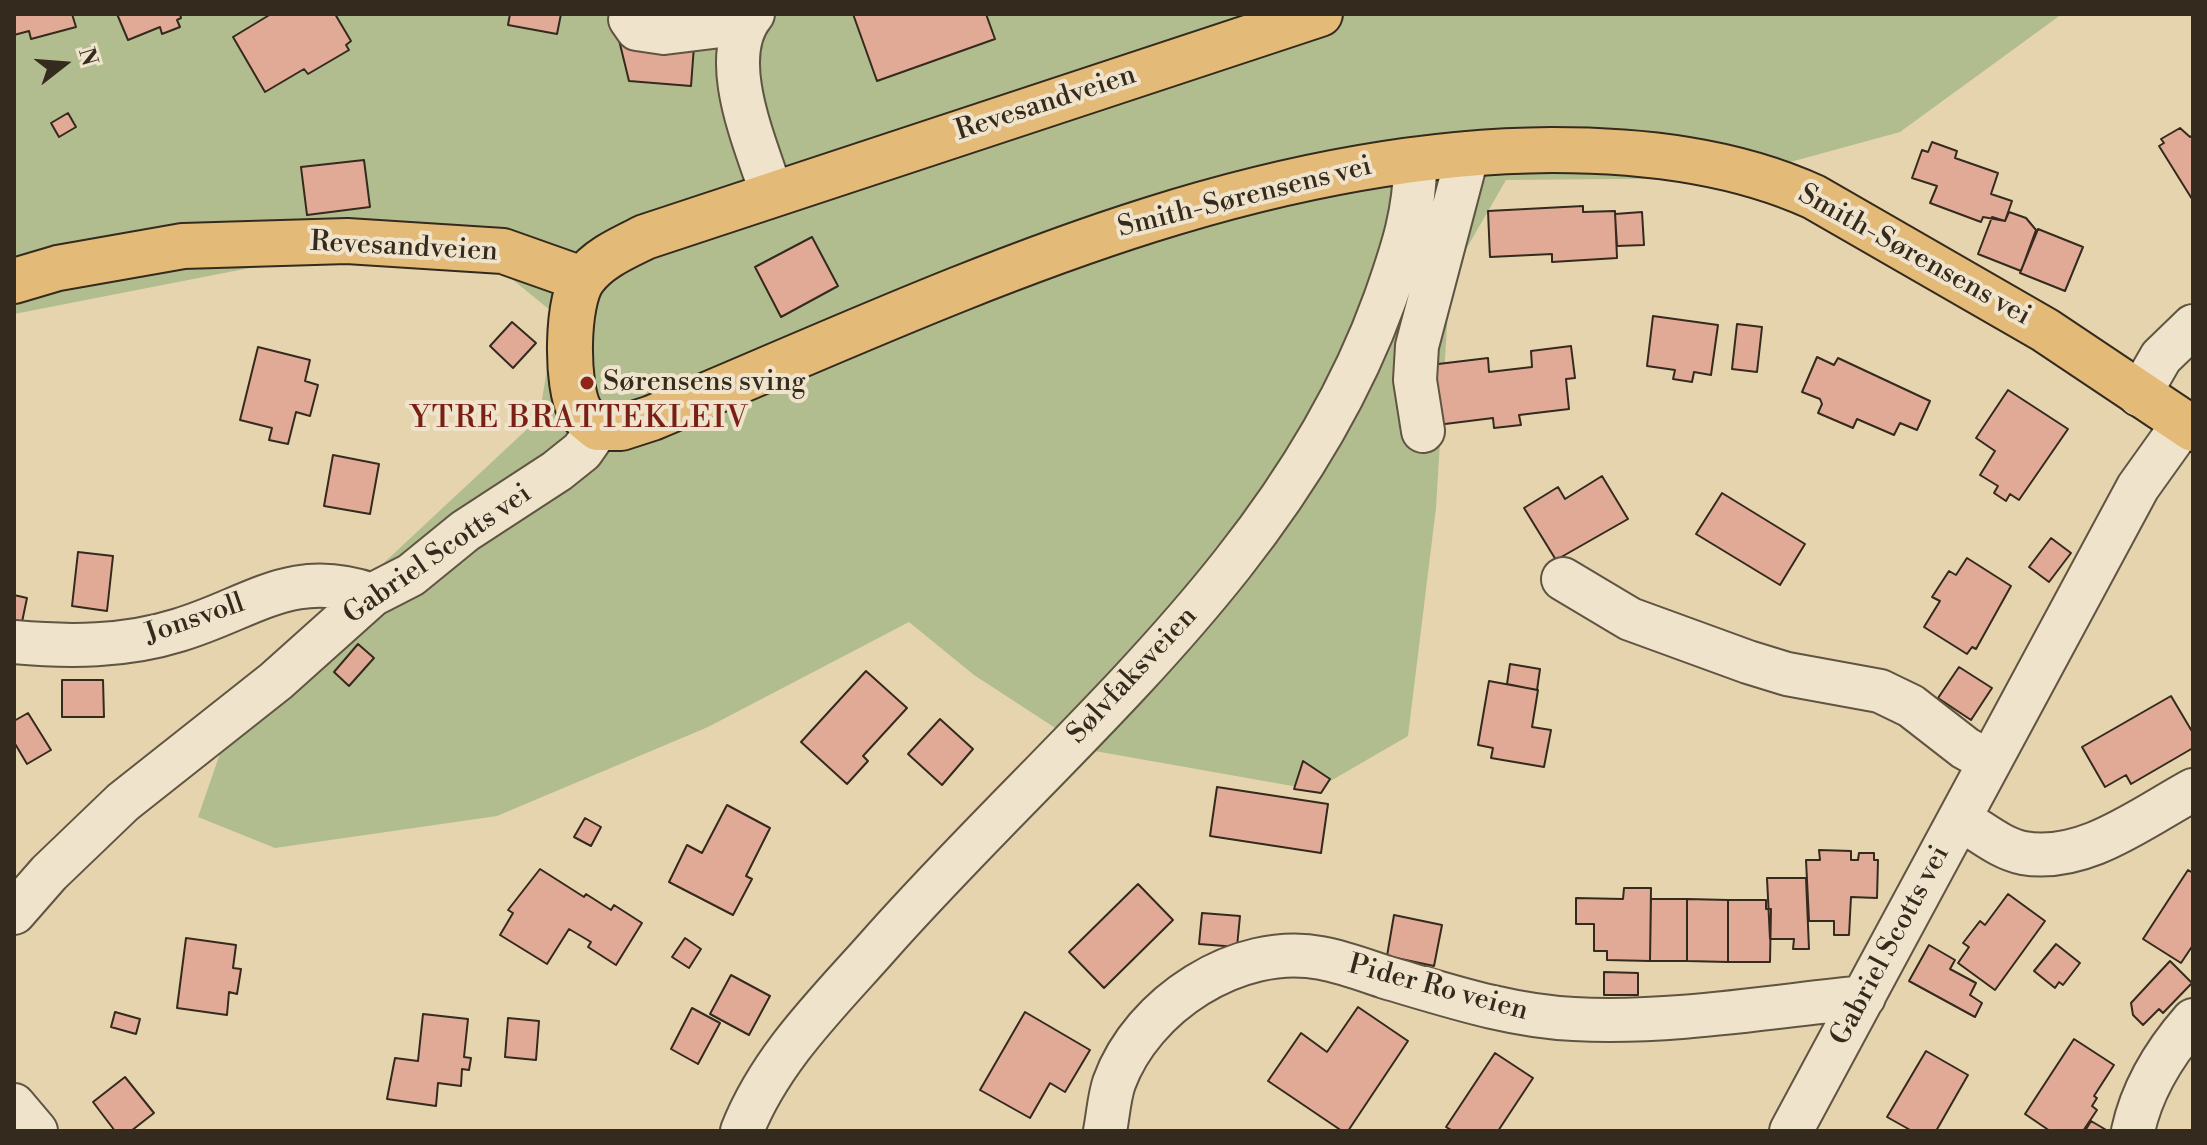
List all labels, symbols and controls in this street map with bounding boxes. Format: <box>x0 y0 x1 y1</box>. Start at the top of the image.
north arrow <box>24 24 104 104</box>
text: N <box>72 45 103 69</box>
street label: Revesandveien <box>951 59 1141 149</box>
street label: Smith-Sørensens vei <box>1114 150 1376 246</box>
street label: Smith-Sørensens vei <box>1792 178 2036 334</box>
street label: Revesandveien <box>309 226 499 270</box>
place label: Sørensens sving <box>603 366 806 400</box>
marker: Sørensens sving <box>578 374 596 392</box>
district label: YTRE BRATTEKLEIV <box>410 402 750 438</box>
street label: Gabriel Scotts vei <box>338 478 538 632</box>
street label: Jonsvoll <box>141 587 249 653</box>
street label: Sølvfaksveien <box>1061 601 1205 751</box>
street label: Gabriel Scotts vei <box>1824 840 1958 1052</box>
street label: Pider Ro veien <box>1344 949 1532 1029</box>

